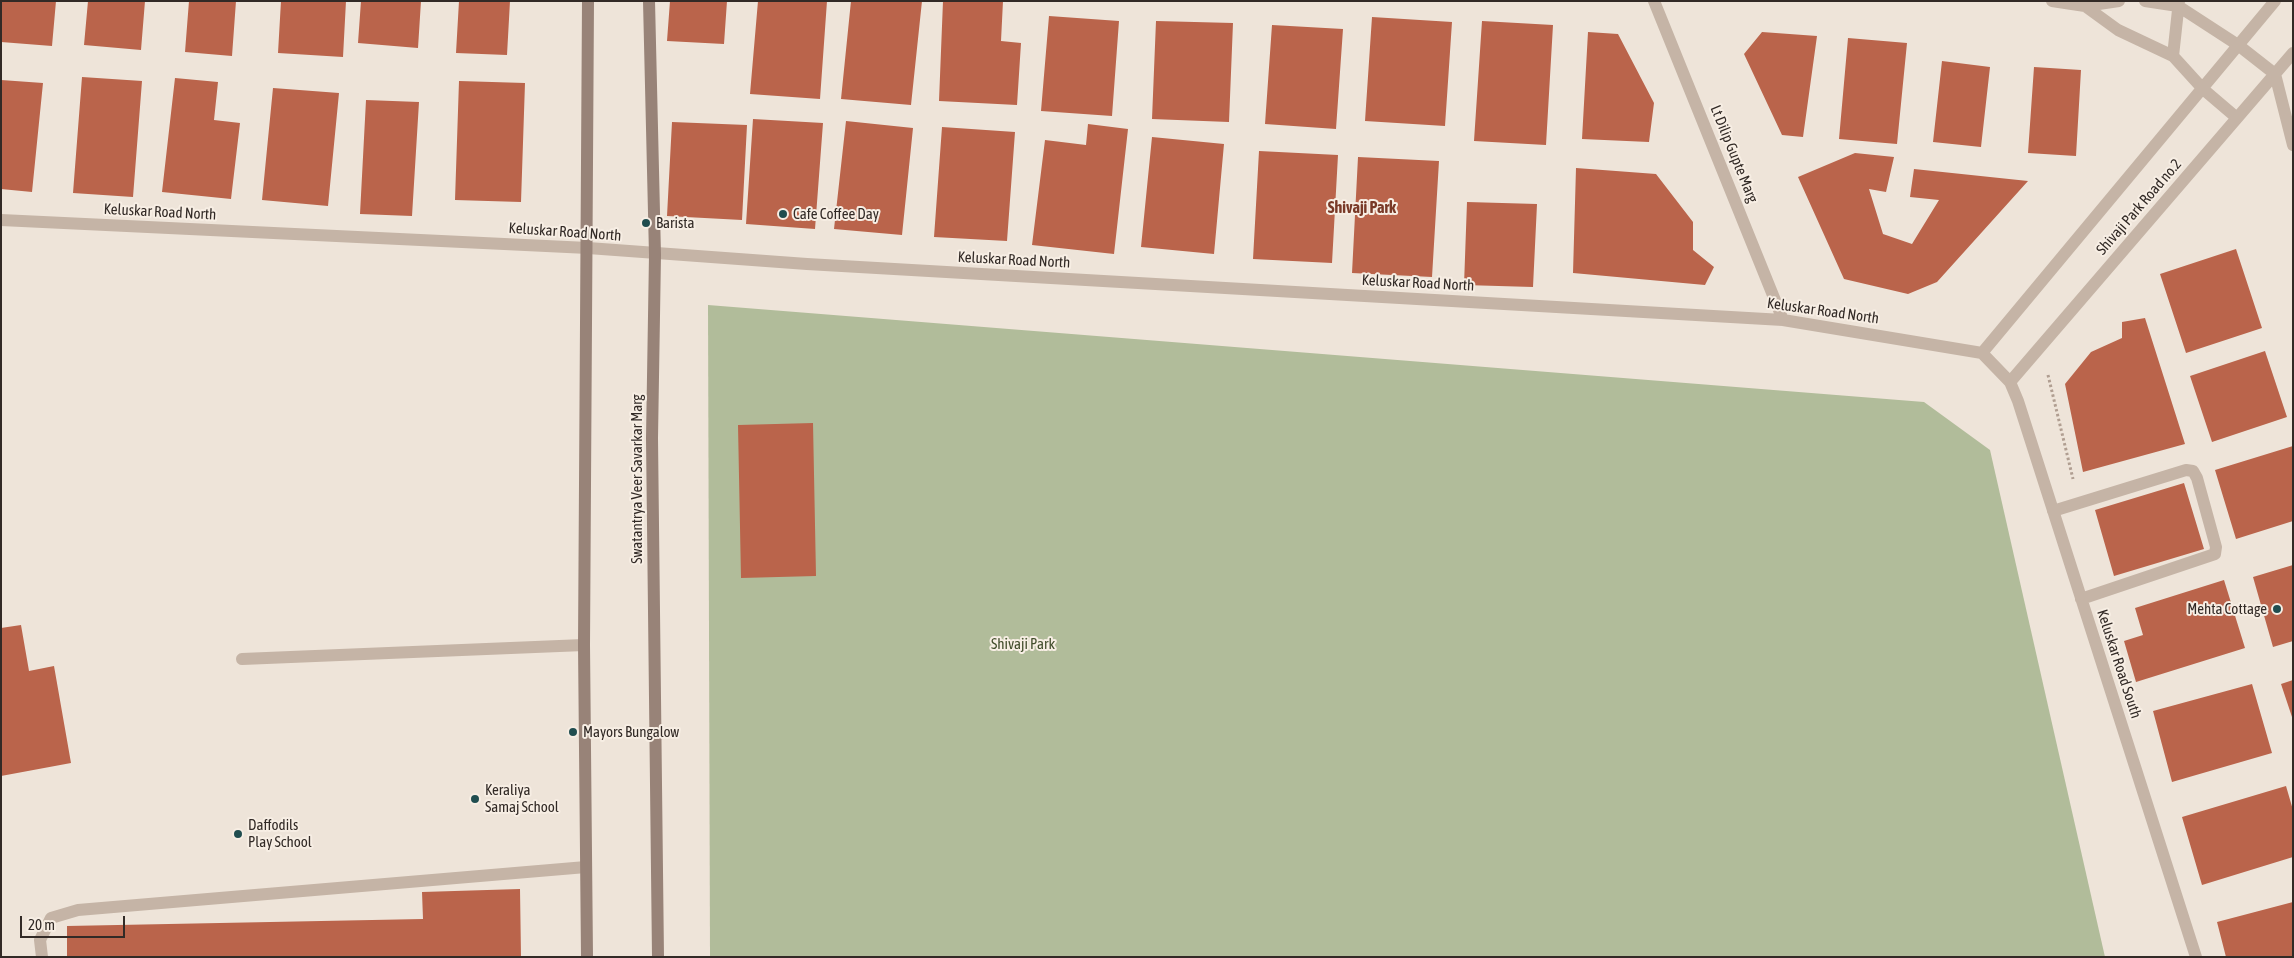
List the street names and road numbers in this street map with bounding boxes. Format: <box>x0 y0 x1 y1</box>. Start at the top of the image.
street label: Lt Dilip Gupte Marg <box>1706 103 1762 205</box>
street label: Shivaji Park Road no.2 <box>2093 156 2185 258</box>
street label: Keluskar Road North <box>103 200 217 224</box>
street label: Keluskar Road North <box>508 219 622 245</box>
street label: Keluskar Road North <box>957 248 1071 272</box>
street label: Keluskar Road North <box>1361 271 1475 295</box>
street label: Keluskar Road North <box>1766 294 1880 328</box>
street label: Swatantrya Veer Savarkar Marg <box>628 394 646 564</box>
street label: Keluskar Road South <box>2093 607 2145 721</box>

